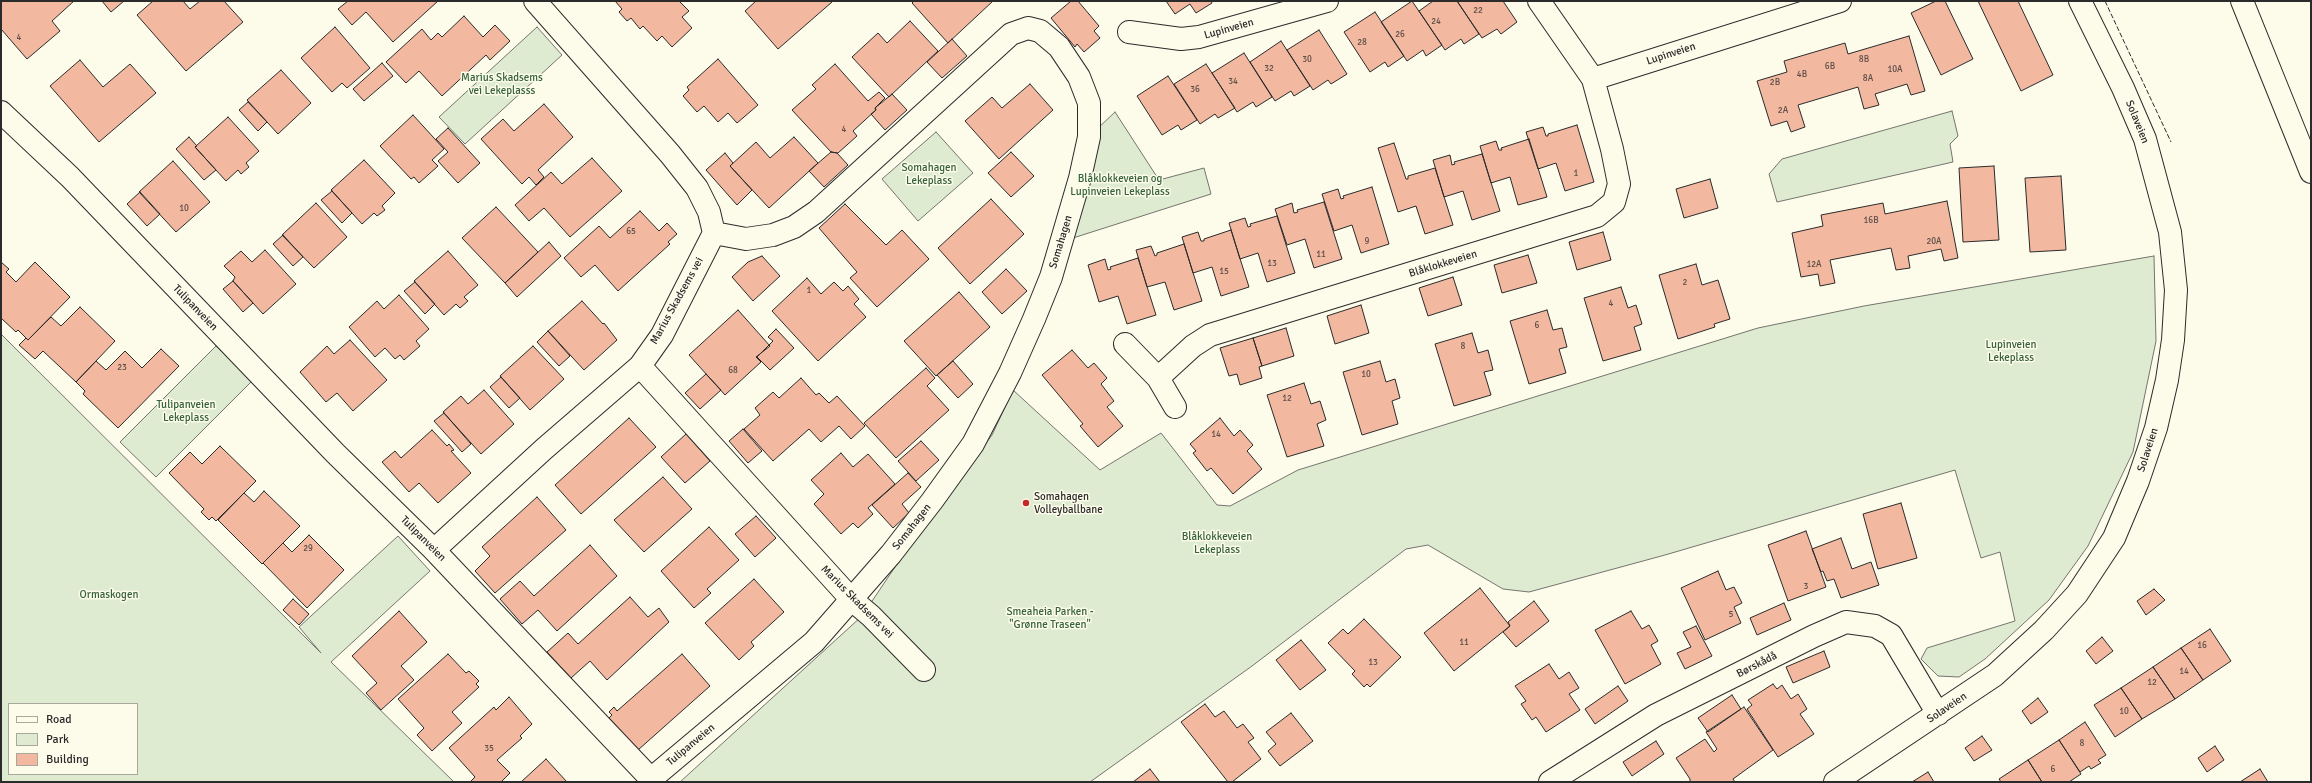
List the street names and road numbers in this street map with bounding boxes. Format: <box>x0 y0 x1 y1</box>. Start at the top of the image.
street label: Lupinveien <box>1203 16 1255 42</box>
street label: Lupinveien <box>1645 40 1697 68</box>
street label: Solaveien <box>2122 99 2152 145</box>
street label: Somahagen <box>1047 214 1075 270</box>
street label: Blåklokkeveien <box>1407 247 1479 281</box>
street label: Marius Skadsems vei <box>648 255 706 347</box>
street label: Tulipanveien <box>170 282 220 334</box>
street label: Solaveien <box>2135 426 2161 474</box>
street label: Somahagen <box>890 501 934 553</box>
street label: Tulipanveien <box>398 514 448 564</box>
street label: Marius Skadsems vei <box>818 563 896 641</box>
street label: Børskådå <box>1735 649 1779 681</box>
street label: Solaveien <box>1925 690 1969 726</box>
street label: Tulipanveien <box>664 721 718 769</box>

